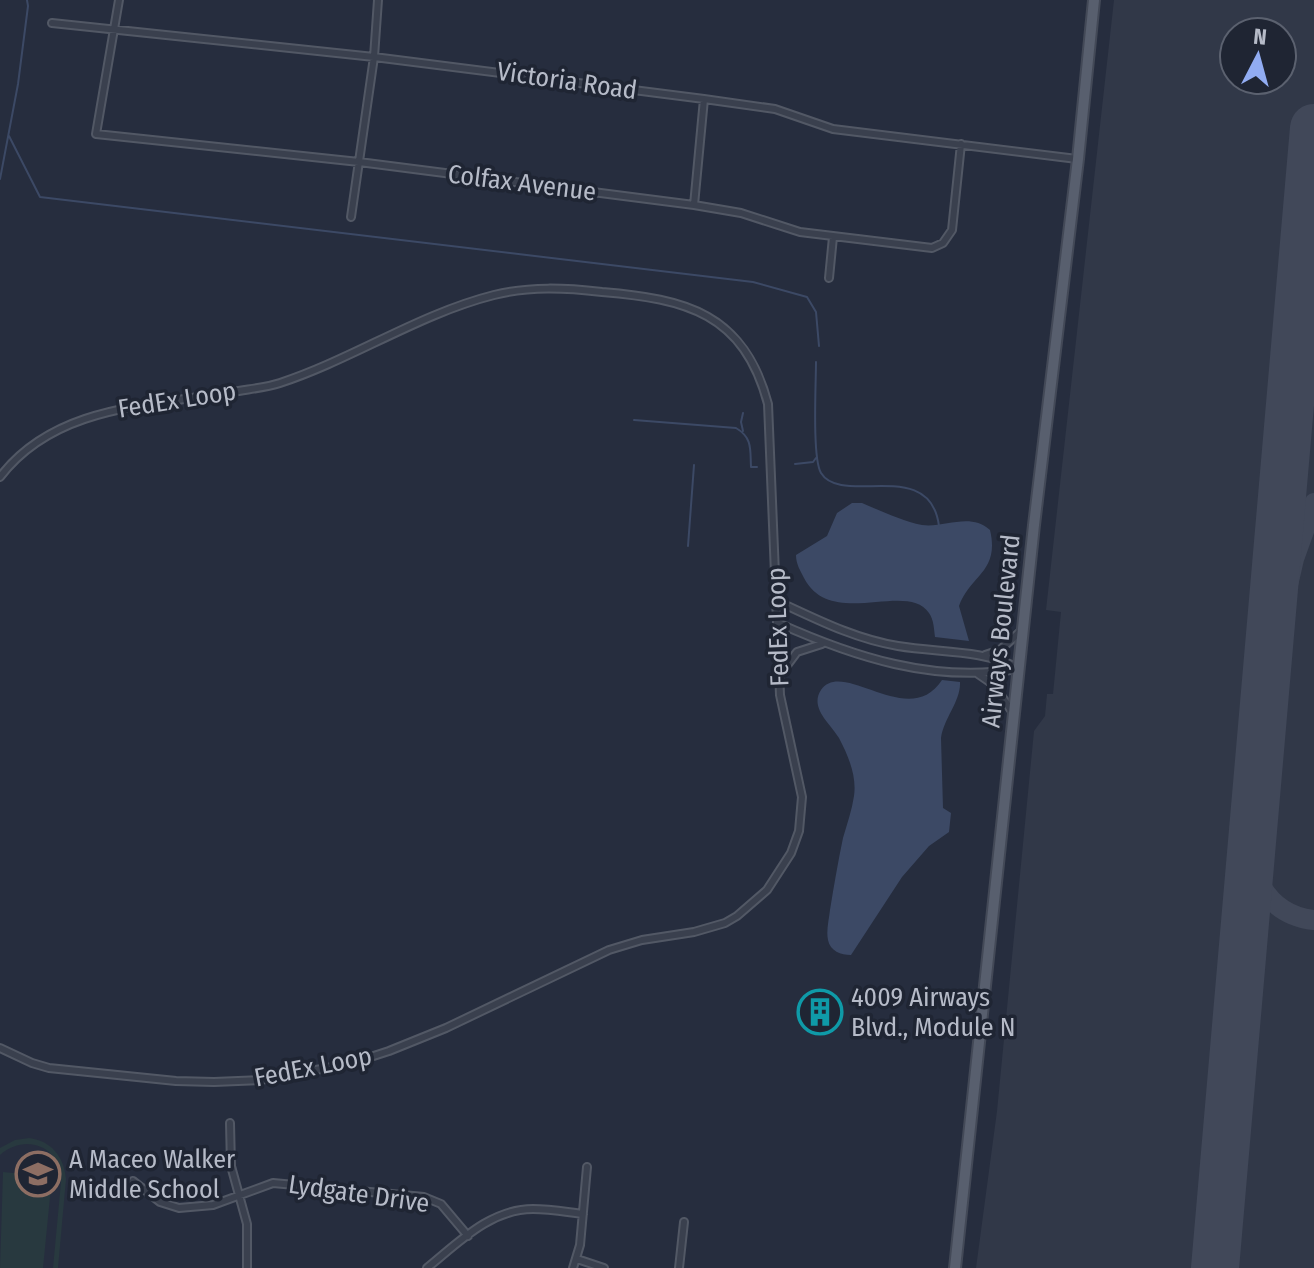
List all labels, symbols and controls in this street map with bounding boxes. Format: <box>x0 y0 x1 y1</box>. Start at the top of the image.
north arrow <box>1218 16 1298 96</box>
text: N <box>1252 22 1268 51</box>
street label: Victoria Road <box>495 56 639 106</box>
street label: Colfax Avenue <box>446 159 598 207</box>
street label: FedEx Loop <box>116 375 238 425</box>
street label: Airways Boulevard <box>975 533 1027 729</box>
street label: FedEx Loop <box>760 567 796 687</box>
place label: 4009 Airways Blvd., Module N <box>851 982 1015 1043</box>
building icon: 4009 Airways Blvd., Module N <box>796 988 844 1036</box>
street label: FedEx Loop <box>252 1040 374 1094</box>
place label: A Maceo Walker Middle School <box>69 1144 235 1205</box>
school or university icon: A Maceo Walker Middle School <box>14 1150 62 1198</box>
street label: Lydgate Drive <box>287 1169 431 1219</box>

